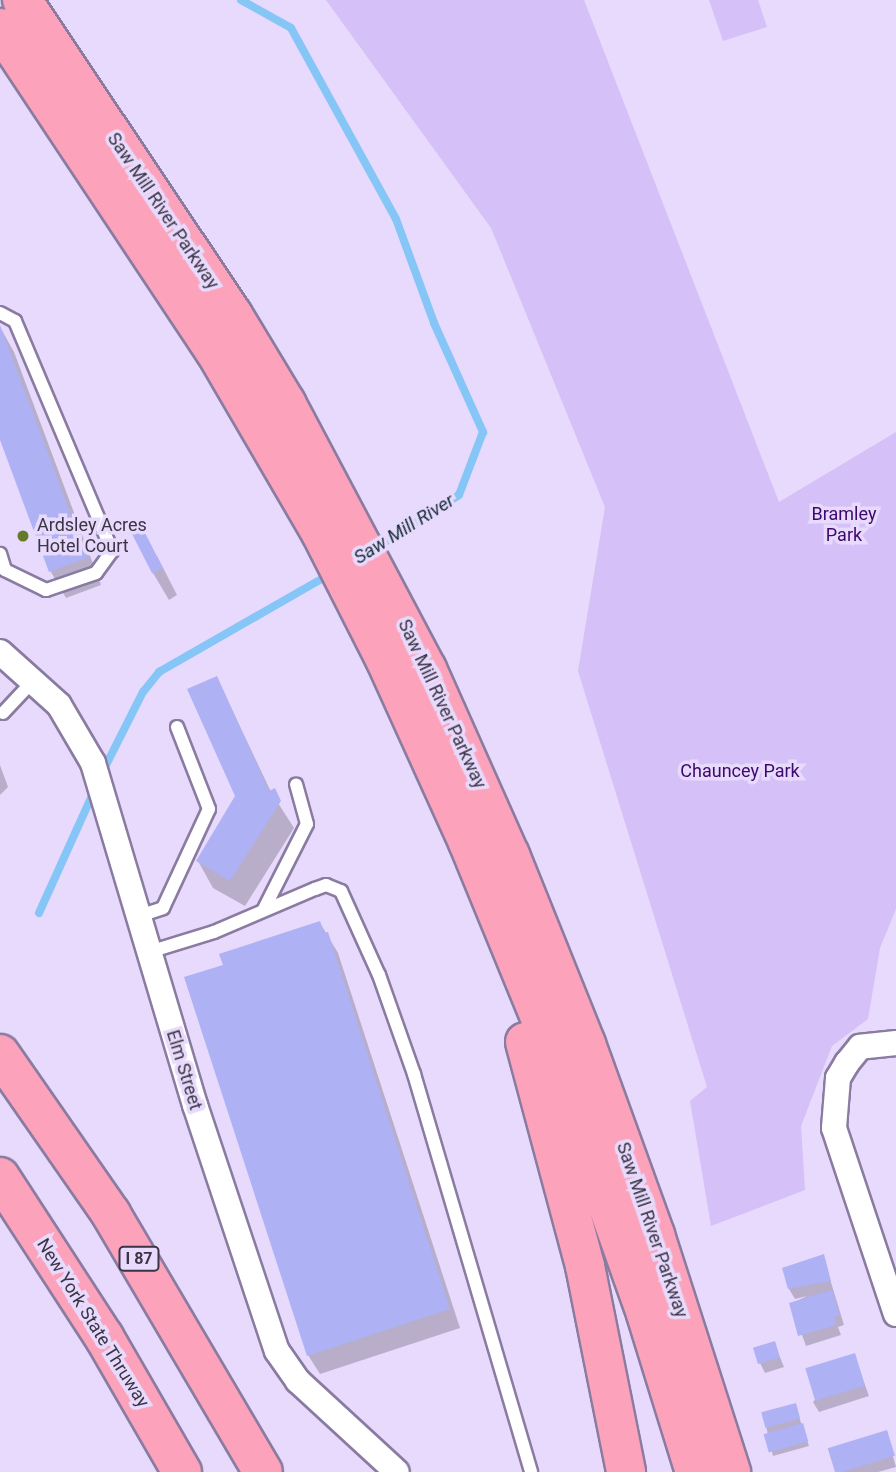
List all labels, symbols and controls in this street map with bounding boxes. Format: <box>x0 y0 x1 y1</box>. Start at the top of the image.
street label: Saw Mill River Parkway <box>103 129 223 293</box>
water label: Saw Mill River <box>349 489 459 569</box>
park label: Bramley Park <box>812 504 876 546</box>
place label: Ardsley Acres Hotel Court <box>37 515 147 558</box>
marker: Ardsley Acres Hotel Court <box>15 528 31 544</box>
street label: Saw Mill River Parkway <box>393 616 491 792</box>
park label: Chauncey Park <box>680 760 800 782</box>
street label: Elm Street <box>162 1027 206 1113</box>
street label: Saw Mill River Parkway <box>612 1140 692 1320</box>
street label: New York State Thruway <box>32 1235 154 1411</box>
road number: I 87 <box>118 1246 160 1272</box>

